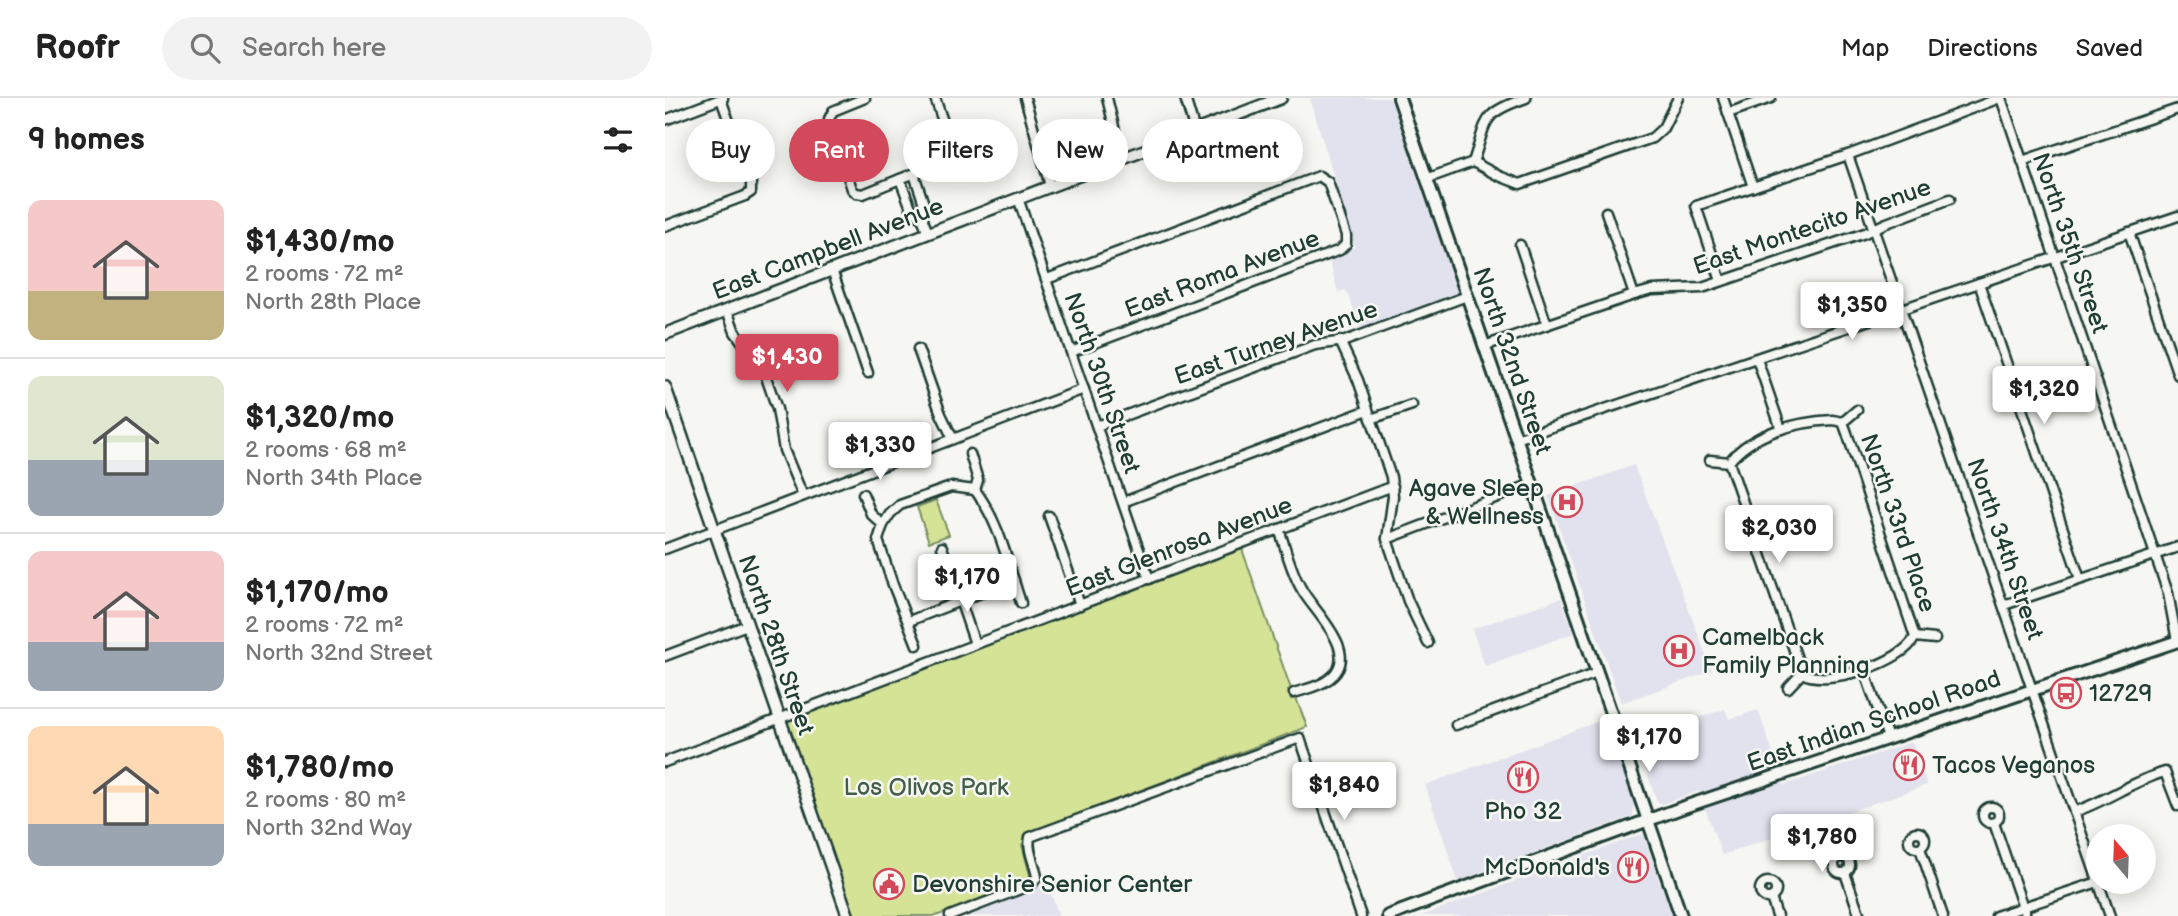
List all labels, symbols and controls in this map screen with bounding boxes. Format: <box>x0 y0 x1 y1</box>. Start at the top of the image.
search box <box>162 17 652 80</box>
text: Roofr <box>35 28 120 68</box>
icon: search <box>186 29 224 67</box>
text: Search here <box>242 33 386 64</box>
text: Map <box>1841 34 1889 63</box>
text: Directions <box>1927 34 2038 63</box>
text: Saved <box>2076 34 2143 63</box>
chip: Buy <box>686 119 775 182</box>
chip: Rent <box>789 119 889 182</box>
chip: Filters <box>903 119 1018 182</box>
chip: New <box>1032 119 1128 182</box>
chip: Apartment <box>1142 119 1303 182</box>
icon: filters <box>599 121 637 159</box>
text: 9 homes <box>28 122 145 158</box>
street label: North 35th Street <box>2026 149 2115 338</box>
street label: East Montecito Avenue <box>1689 173 1935 281</box>
street label: East Campbell Avenue <box>708 192 948 306</box>
text: $1,430/mo <box>245 224 395 260</box>
street label: East Roma Avenue <box>1121 224 1323 324</box>
icon: home <box>84 228 168 312</box>
text: 2 rooms · 72 m² <box>245 260 404 288</box>
street label: North 32nd Street <box>1466 264 1558 459</box>
pin: $1,350 <box>1795 282 1909 342</box>
text: North 28th Place <box>245 288 421 316</box>
street label: North 30th Street <box>1057 289 1147 478</box>
text: $1,350 <box>1817 291 1887 319</box>
street label: East Turney Avenue <box>1171 295 1381 391</box>
pin: $1,430 <box>730 334 844 394</box>
text: $1,430 <box>751 343 823 371</box>
pin: $1,320 <box>1987 366 2101 426</box>
text: $1,320 <box>2008 375 2080 403</box>
text: $1,320/mo <box>245 400 394 436</box>
icon: home <box>84 404 168 488</box>
pin: $1,330 <box>823 422 937 482</box>
street label: North 33rd Place <box>1854 430 1942 616</box>
text: $1,330 <box>844 431 916 459</box>
text: 2 rooms · 68 m² <box>245 436 407 464</box>
street label: North 34th Street <box>1960 455 2050 644</box>
text: North 34th Place <box>245 464 422 492</box>
place label: Agave Sleep & Wellness <box>1409 474 1544 531</box>
hospital icon: Agave Sleep & Wellness <box>1550 485 1584 519</box>
street label: East Glenrosa Avenue <box>1062 490 1296 604</box>
pin: $2,030 <box>1722 505 1836 565</box>
text: $2,030 <box>1741 514 1817 542</box>
street label: North 28th Street <box>732 551 821 739</box>
pin: $1,170 <box>910 554 1024 614</box>
text: $1,170 <box>934 563 1000 591</box>
text: $1,170/mo <box>245 575 389 611</box>
icon: home <box>84 579 168 663</box>
text: 2 rooms · 72 m² <box>245 611 404 639</box>
place label: Camelback Family Planning <box>1702 623 1870 680</box>
hospital icon: Camelback Family Planning <box>1662 634 1696 668</box>
text: North 32nd Street <box>245 639 433 667</box>
street label: East Indian School Road <box>1743 664 2005 778</box>
bus stop icon: 12729 <box>2049 676 2083 710</box>
place label: 12729 <box>2089 679 2152 708</box>
pin: $1,170 <box>1592 714 1706 774</box>
text: $1,170 <box>1616 723 1682 751</box>
restaurant icon: Tacos Veganos <box>1892 748 1926 782</box>
text: $1,780/mo <box>245 750 394 786</box>
place label: Tacos Veganos <box>1932 751 2095 780</box>
icon: home <box>84 754 168 838</box>
restaurant icon: Pho 32 <box>1506 760 1540 794</box>
pin: $1,840 <box>1287 762 1401 822</box>
text: $1,840 <box>1308 771 1380 799</box>
park label: Los Olivos Park <box>844 773 1009 802</box>
text: 2 rooms · 80 m² <box>245 786 406 814</box>
place label: Pho 32 <box>1484 797 1562 826</box>
text: North 32nd Way <box>245 814 412 842</box>
pin: $1,780 <box>1765 814 1879 874</box>
text: $1,780 <box>1787 823 1857 851</box>
north arrow <box>2086 824 2156 894</box>
map controls <box>2086 824 2156 894</box>
restaurant icon: McDonald's <box>1616 850 1650 884</box>
place label: McDonald's <box>1484 853 1610 882</box>
public building icon: Devonshire Senior Center <box>872 867 906 901</box>
place label: Devonshire Senior Center <box>912 870 1192 899</box>

